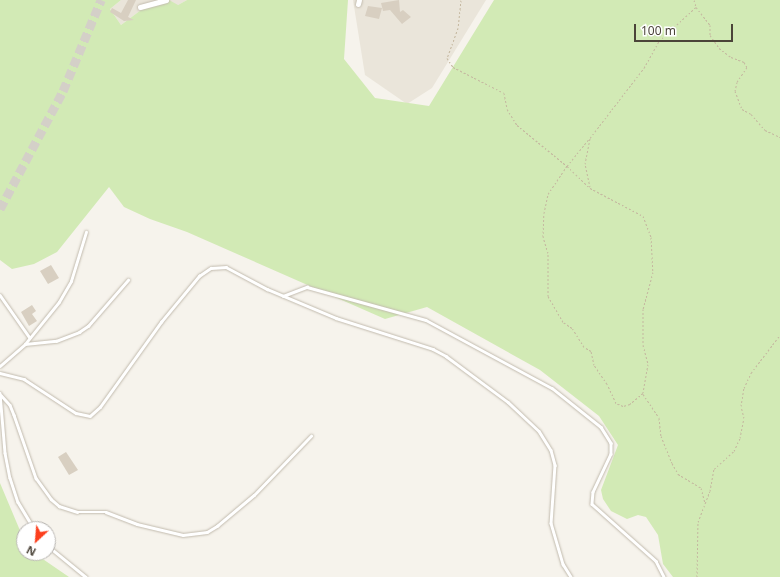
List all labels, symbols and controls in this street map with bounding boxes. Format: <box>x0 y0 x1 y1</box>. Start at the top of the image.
scale bar <box>636 16 735 42</box>
text: 100 m <box>641 22 676 39</box>
north arrow <box>16 521 56 561</box>
text: N <box>24 543 38 560</box>

